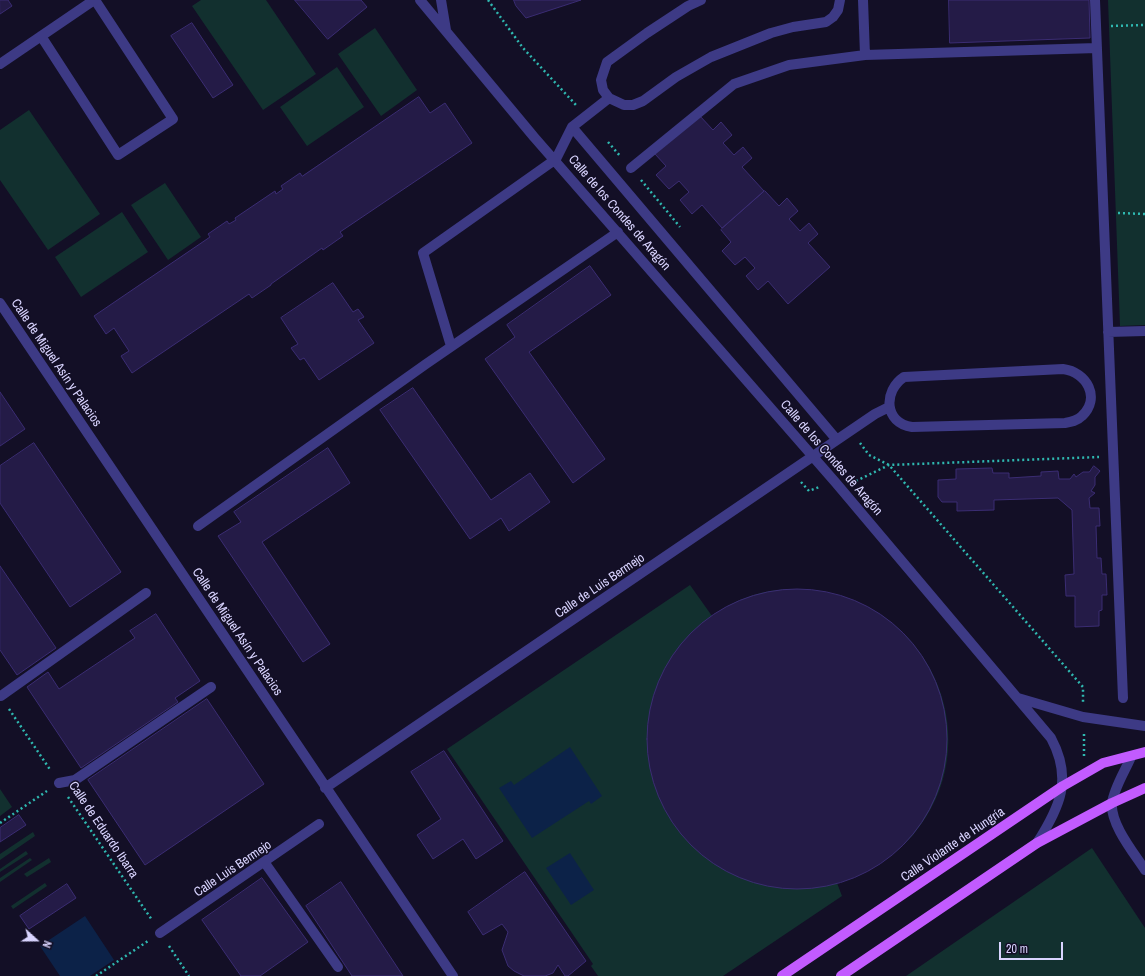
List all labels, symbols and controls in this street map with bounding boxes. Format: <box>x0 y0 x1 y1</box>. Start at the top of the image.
street label: Calle de los Condes de Aragón <box>565 152 673 274</box>
street label: Calle de Miguel Asín y Palacios <box>7 296 105 430</box>
street label: Calle de los Condes de Aragón <box>777 397 885 519</box>
street label: Calle de Luis Bermejo <box>552 550 648 622</box>
street label: Calle de Miguel Asín y Palacios <box>188 565 286 699</box>
street label: Calle de Eduardo Ibarra <box>65 779 141 881</box>
street label: Calle Violante de Hungría <box>898 804 1008 886</box>
street label: Calle Luis Bermejo <box>191 837 275 901</box>
north arrow <box>16 920 56 960</box>
scale bar <box>1001 934 1065 960</box>
text: N <box>40 939 55 950</box>
text: 20 m <box>1006 941 1028 957</box>

